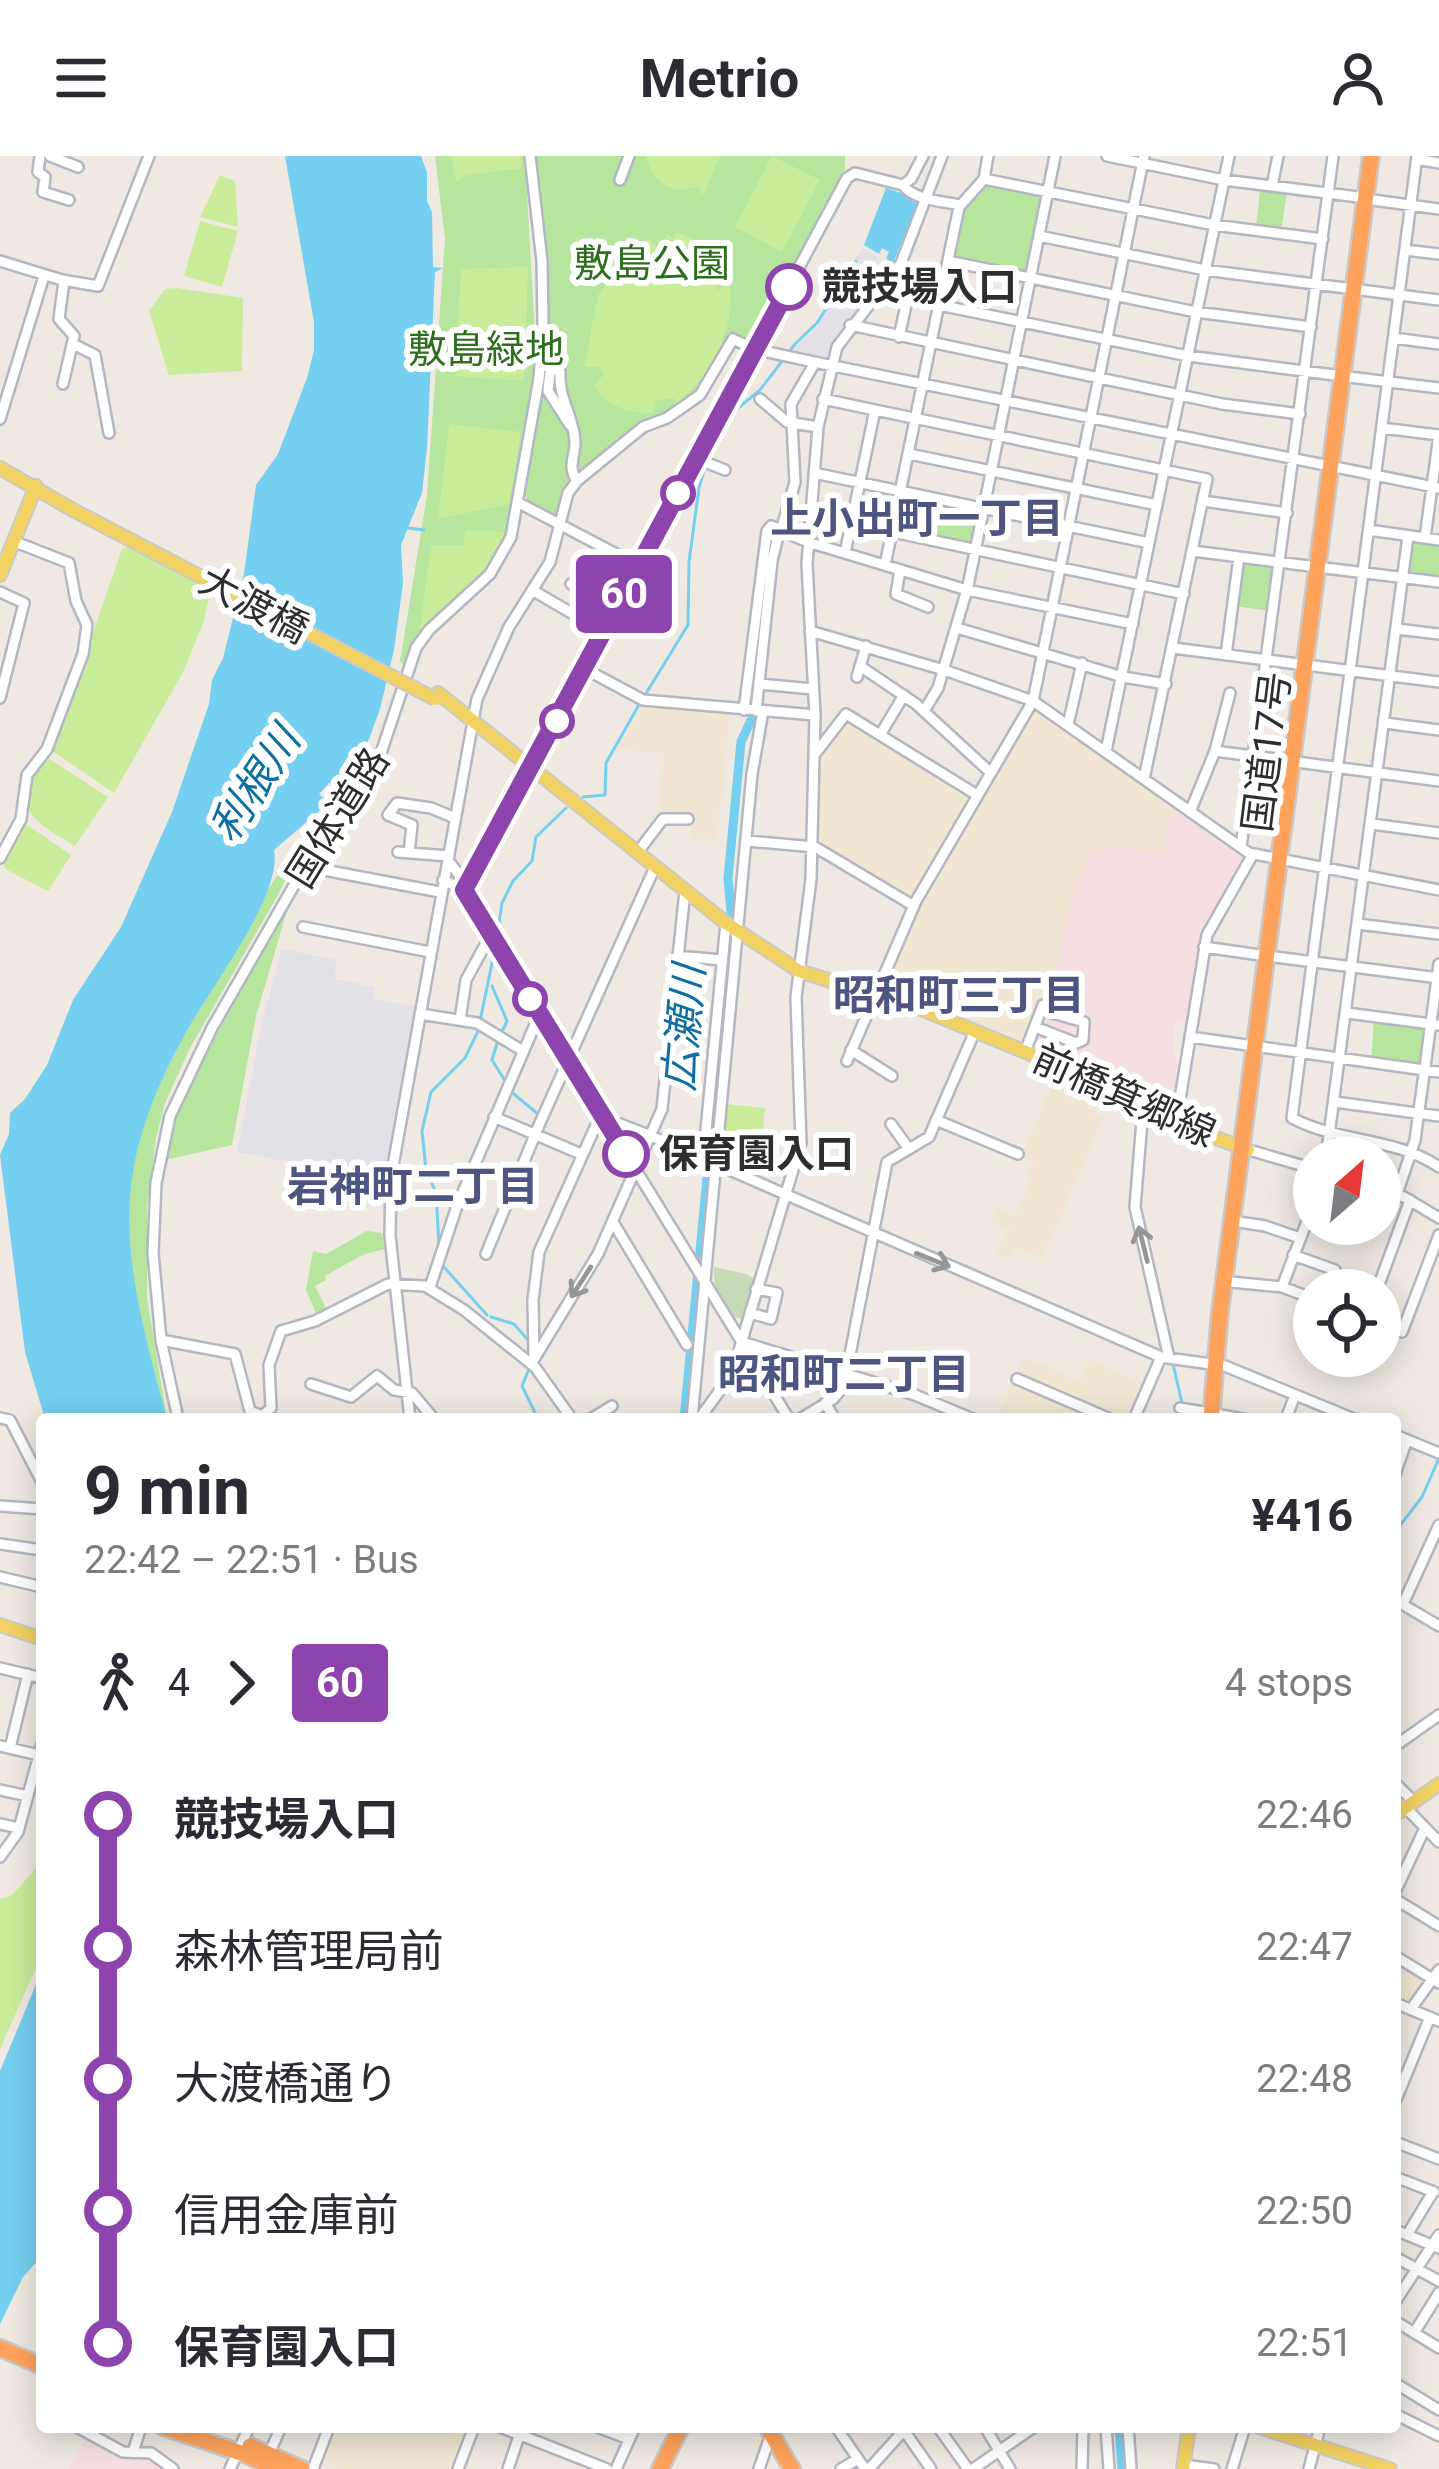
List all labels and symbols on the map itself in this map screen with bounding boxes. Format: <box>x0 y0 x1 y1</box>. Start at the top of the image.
park label: 敷島公園 <box>574 241 730 287</box>
place label: 競技場入口 <box>822 264 1017 310</box>
marker: 競技場入口 <box>767 265 811 309</box>
park label: 敷島緑地 <box>408 327 564 373</box>
unlabelled marker <box>662 477 694 509</box>
district label: 上小出町一丁目 <box>770 494 1064 543</box>
line badge: 60 <box>570 555 678 633</box>
street label: 大渡橋 <box>192 557 316 653</box>
street label: 国道17号 <box>1234 669 1300 835</box>
unlabelled marker <box>541 705 573 737</box>
water label: 利根川 <box>200 714 312 850</box>
street label: 国体道路 <box>277 740 399 896</box>
water label: 広瀬川 <box>654 959 714 1093</box>
district label: 昭和町三丁目 <box>833 971 1085 1020</box>
unlabelled marker <box>514 983 546 1015</box>
street label: 前橋箕郷線 <box>1026 1035 1222 1157</box>
place label: 保育園入口 <box>659 1131 854 1177</box>
marker: 保育園入口 <box>604 1132 648 1176</box>
north arrow <box>1293 1137 1401 1245</box>
district label: 岩神町二丁目 <box>287 1162 539 1211</box>
one-way arrow <box>1131 1226 1153 1264</box>
one-way arrow <box>914 1251 951 1272</box>
one-way arrow <box>568 1264 593 1298</box>
district label: 昭和町二丁目 <box>718 1350 970 1399</box>

